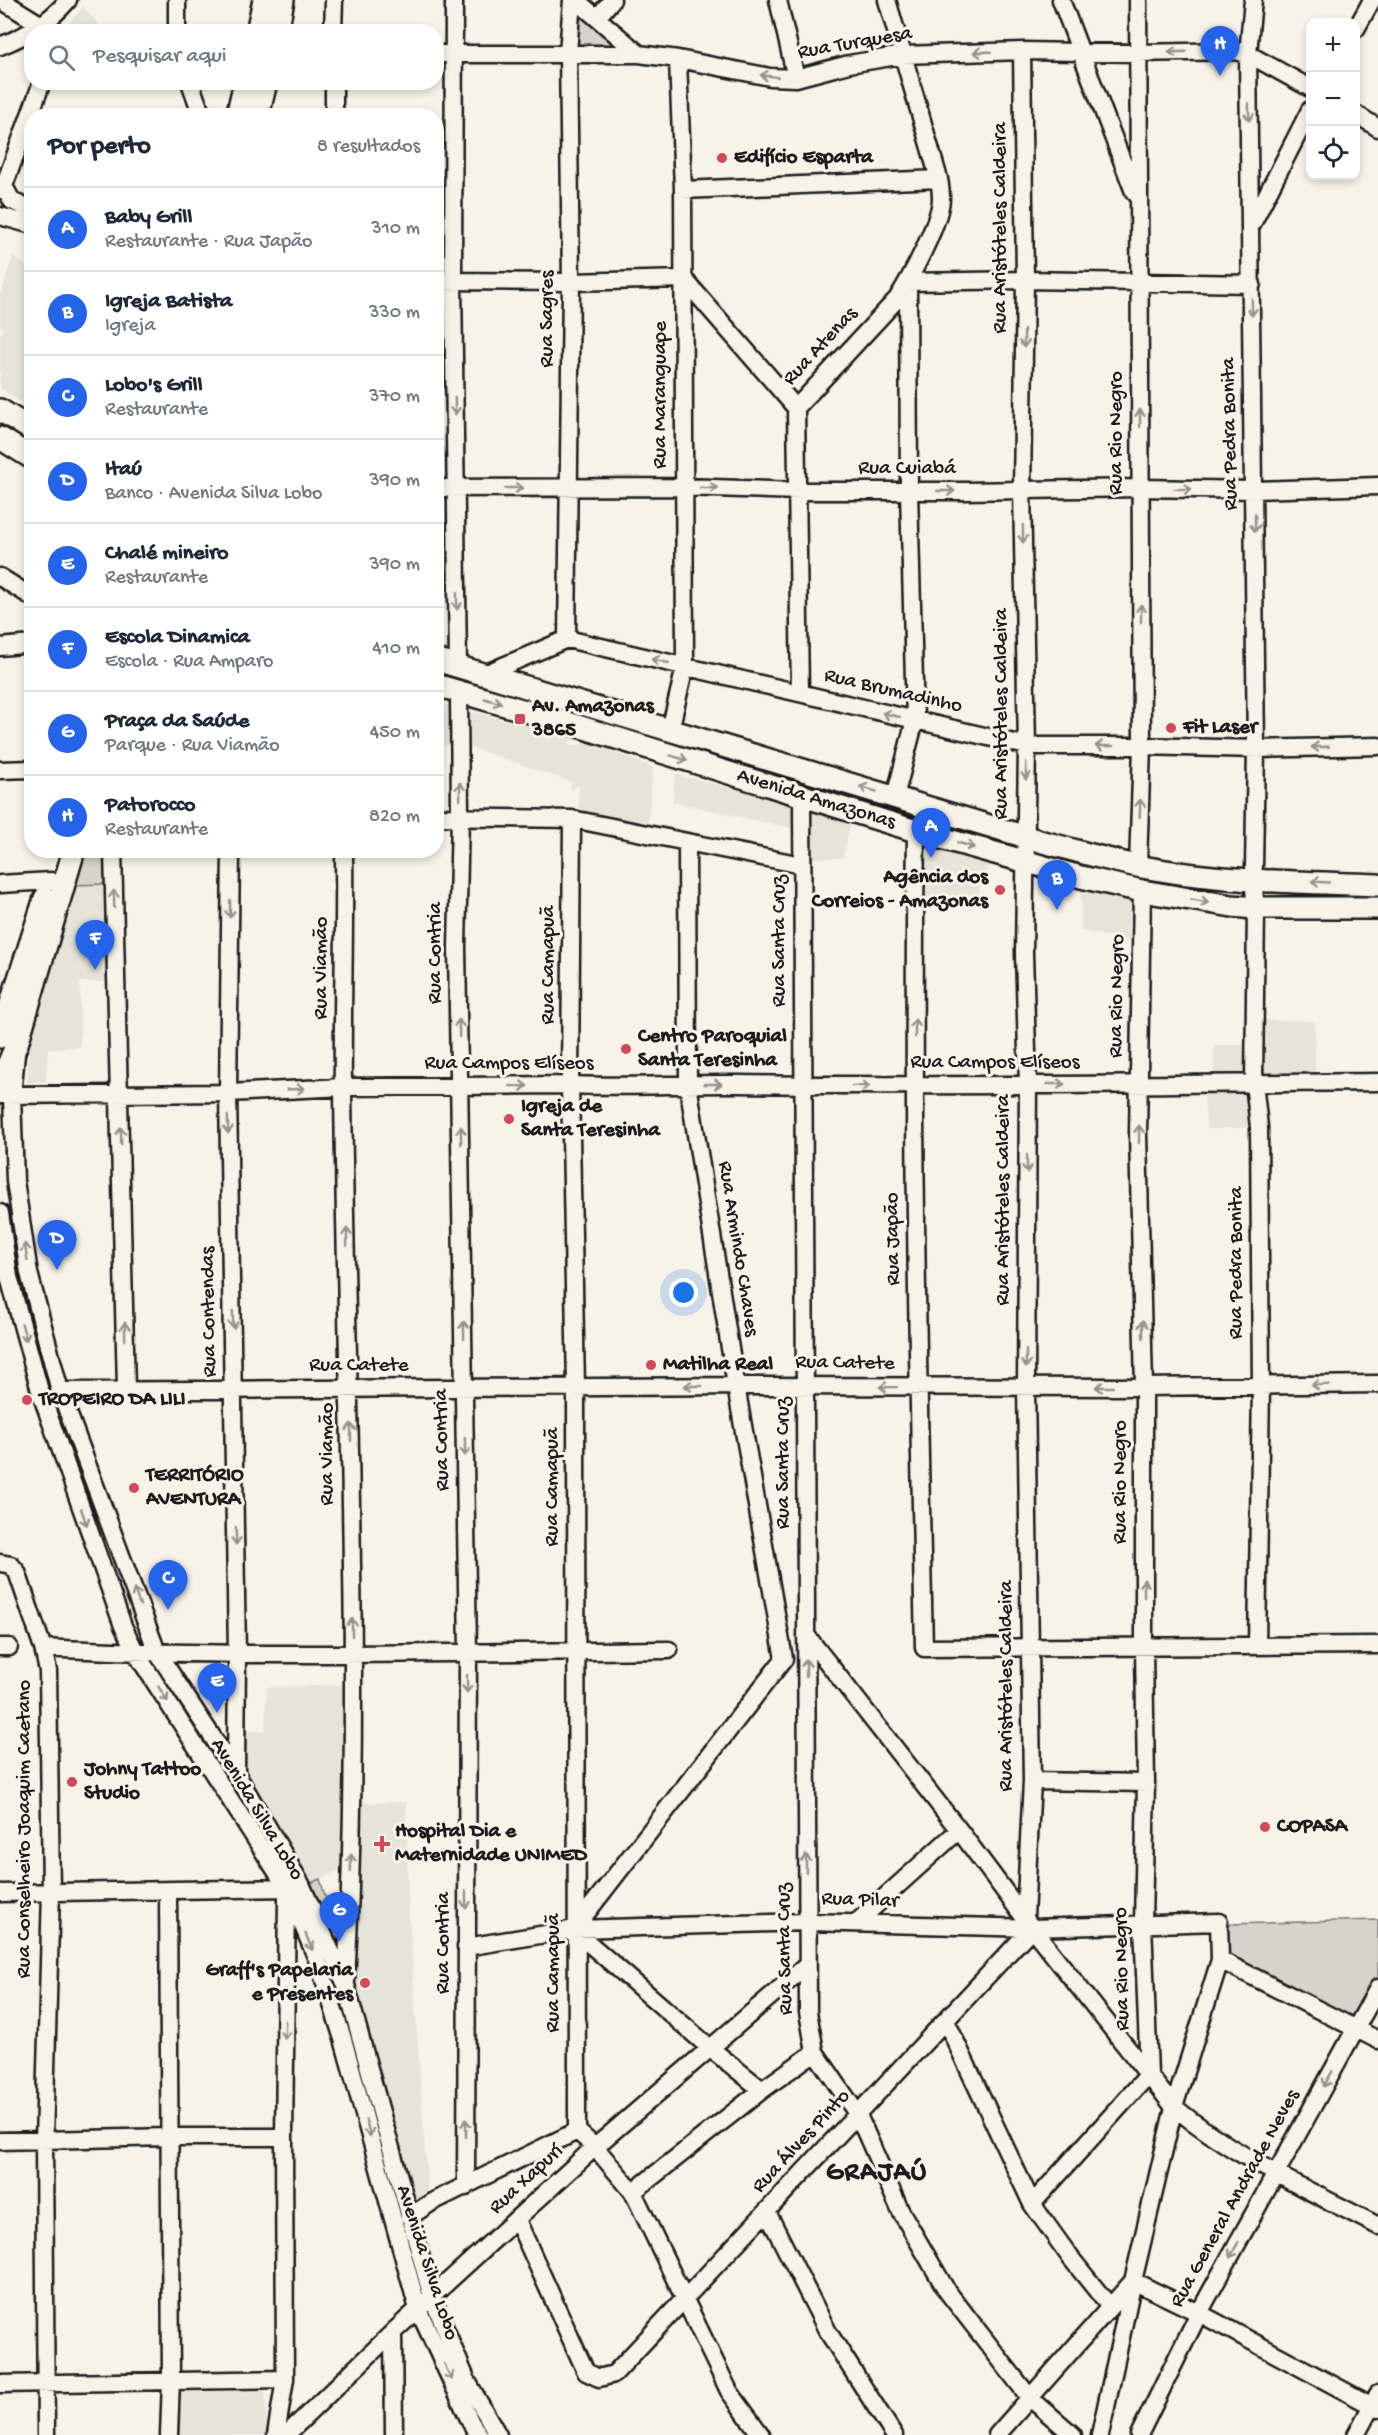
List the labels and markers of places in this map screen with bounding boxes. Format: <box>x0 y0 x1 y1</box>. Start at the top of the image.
pin: H <box>1200 26 1240 76</box>
place label: Edifício Esparta <box>734 146 874 171</box>
marker: Edifício Esparta <box>715 151 729 165</box>
place label: Av. Amazonas 3865 <box>531 695 655 744</box>
marker: Av. Amazonas 3865 <box>513 712 527 726</box>
place label: Fit Laser <box>1182 716 1260 741</box>
marker: Fit Laser <box>1164 721 1178 735</box>
pin: A <box>912 808 950 858</box>
pin: B <box>1038 860 1076 910</box>
place label: Agência dos Correios - Amazonas <box>811 866 989 915</box>
marker: Agência dos Correios - Amazonas <box>993 883 1007 897</box>
pin: F <box>76 920 115 970</box>
place label: Centro Paroquial Santa Teresinha <box>637 1025 787 1074</box>
marker: Centro Paroquial Santa Teresinha <box>619 1042 633 1056</box>
place label: Igreja de Santa Teresinha <box>521 1095 661 1144</box>
marker: Igreja de Santa Teresinha <box>502 1112 516 1126</box>
pin: D <box>38 1220 76 1270</box>
place label: Matilha Real <box>663 1353 773 1378</box>
marker: Matilha Real <box>644 1358 658 1372</box>
place label: TROPEIRO DA LILI <box>37 1388 186 1413</box>
marker: TROPEIRO DA LILI <box>20 1393 34 1407</box>
place label: TERRITÓRIO AVENTURA <box>144 1464 244 1513</box>
marker: TERRITÓRIO AVENTURA <box>127 1481 141 1495</box>
pin: C <box>148 1560 188 1610</box>
pin: E <box>198 1664 236 1713</box>
place label: Johny Tattoo Studio <box>83 1758 201 1807</box>
marker: Johny Tattoo Studio <box>65 1775 79 1789</box>
place label: COPASA <box>1276 1815 1349 1840</box>
place label: Hospital Dia e Maternidade UNIMED <box>395 1820 588 1869</box>
marker: COPASA <box>1258 1820 1272 1834</box>
marker: Hospital Dia e Maternidade UNIMED <box>373 1835 391 1853</box>
pin: G <box>320 1892 358 1942</box>
place label: Graff's Papelaria e Presentes <box>205 1959 354 2008</box>
marker: Graff's Papelaria e Presentes <box>358 1976 372 1990</box>

